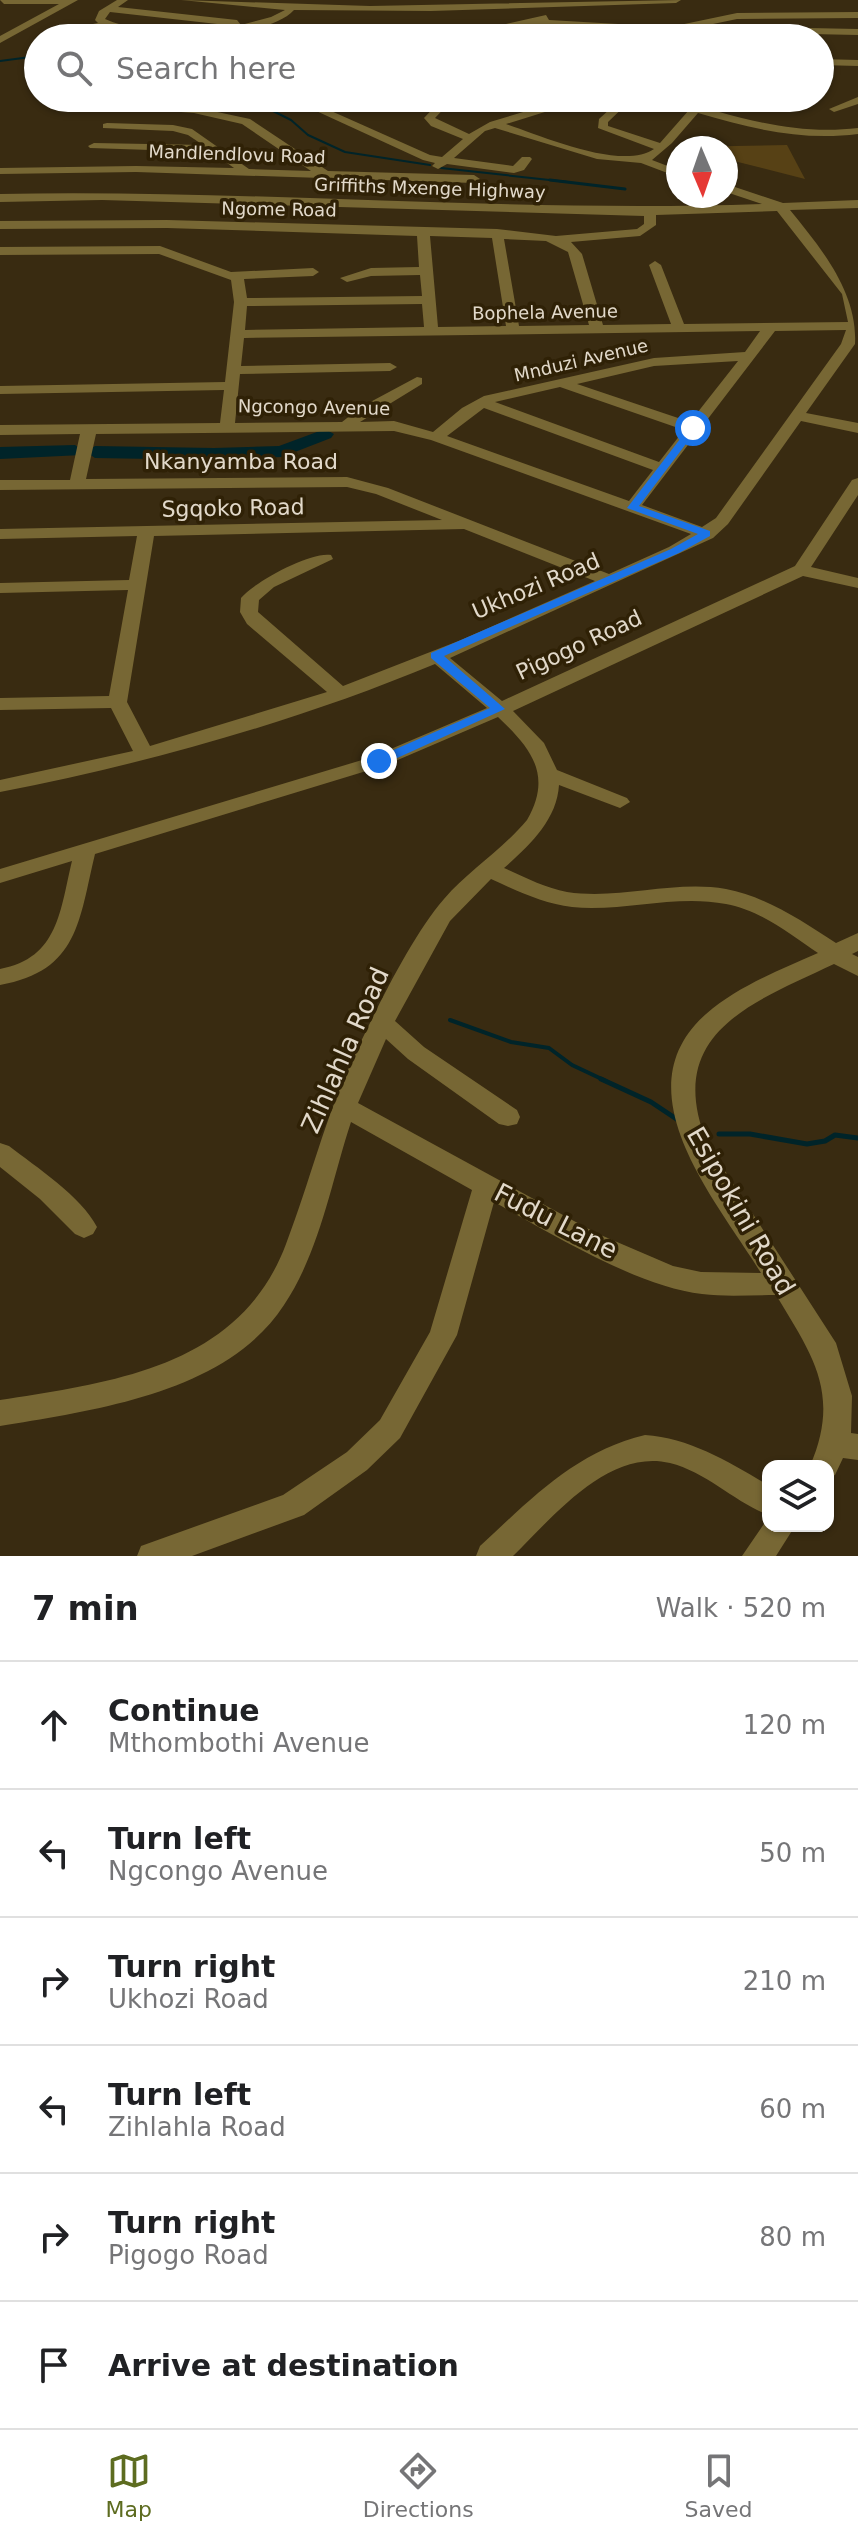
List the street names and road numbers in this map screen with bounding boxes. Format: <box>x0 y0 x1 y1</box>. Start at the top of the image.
street label: Mandlendlovu Road <box>148 140 326 168</box>
street label: Griffiths Mxenge Highway <box>314 173 546 203</box>
street label: Ngome Road <box>221 197 337 221</box>
street label: Bophela Avenue <box>472 300 618 324</box>
street label: Mnduzi Avenue <box>512 334 650 386</box>
street label: Ngcongo Avenue <box>238 395 390 419</box>
street label: Nkanyamba Road <box>144 449 338 474</box>
street label: Sgqoko Road <box>161 494 305 522</box>
street label: Ukhozi Road <box>468 548 604 624</box>
street label: Pigogo Road <box>512 605 646 685</box>
street label: Zihlahla Road <box>295 963 395 1137</box>
street label: Esipokini Road <box>681 1122 801 1300</box>
street label: Fudu Lane <box>489 1177 623 1265</box>

